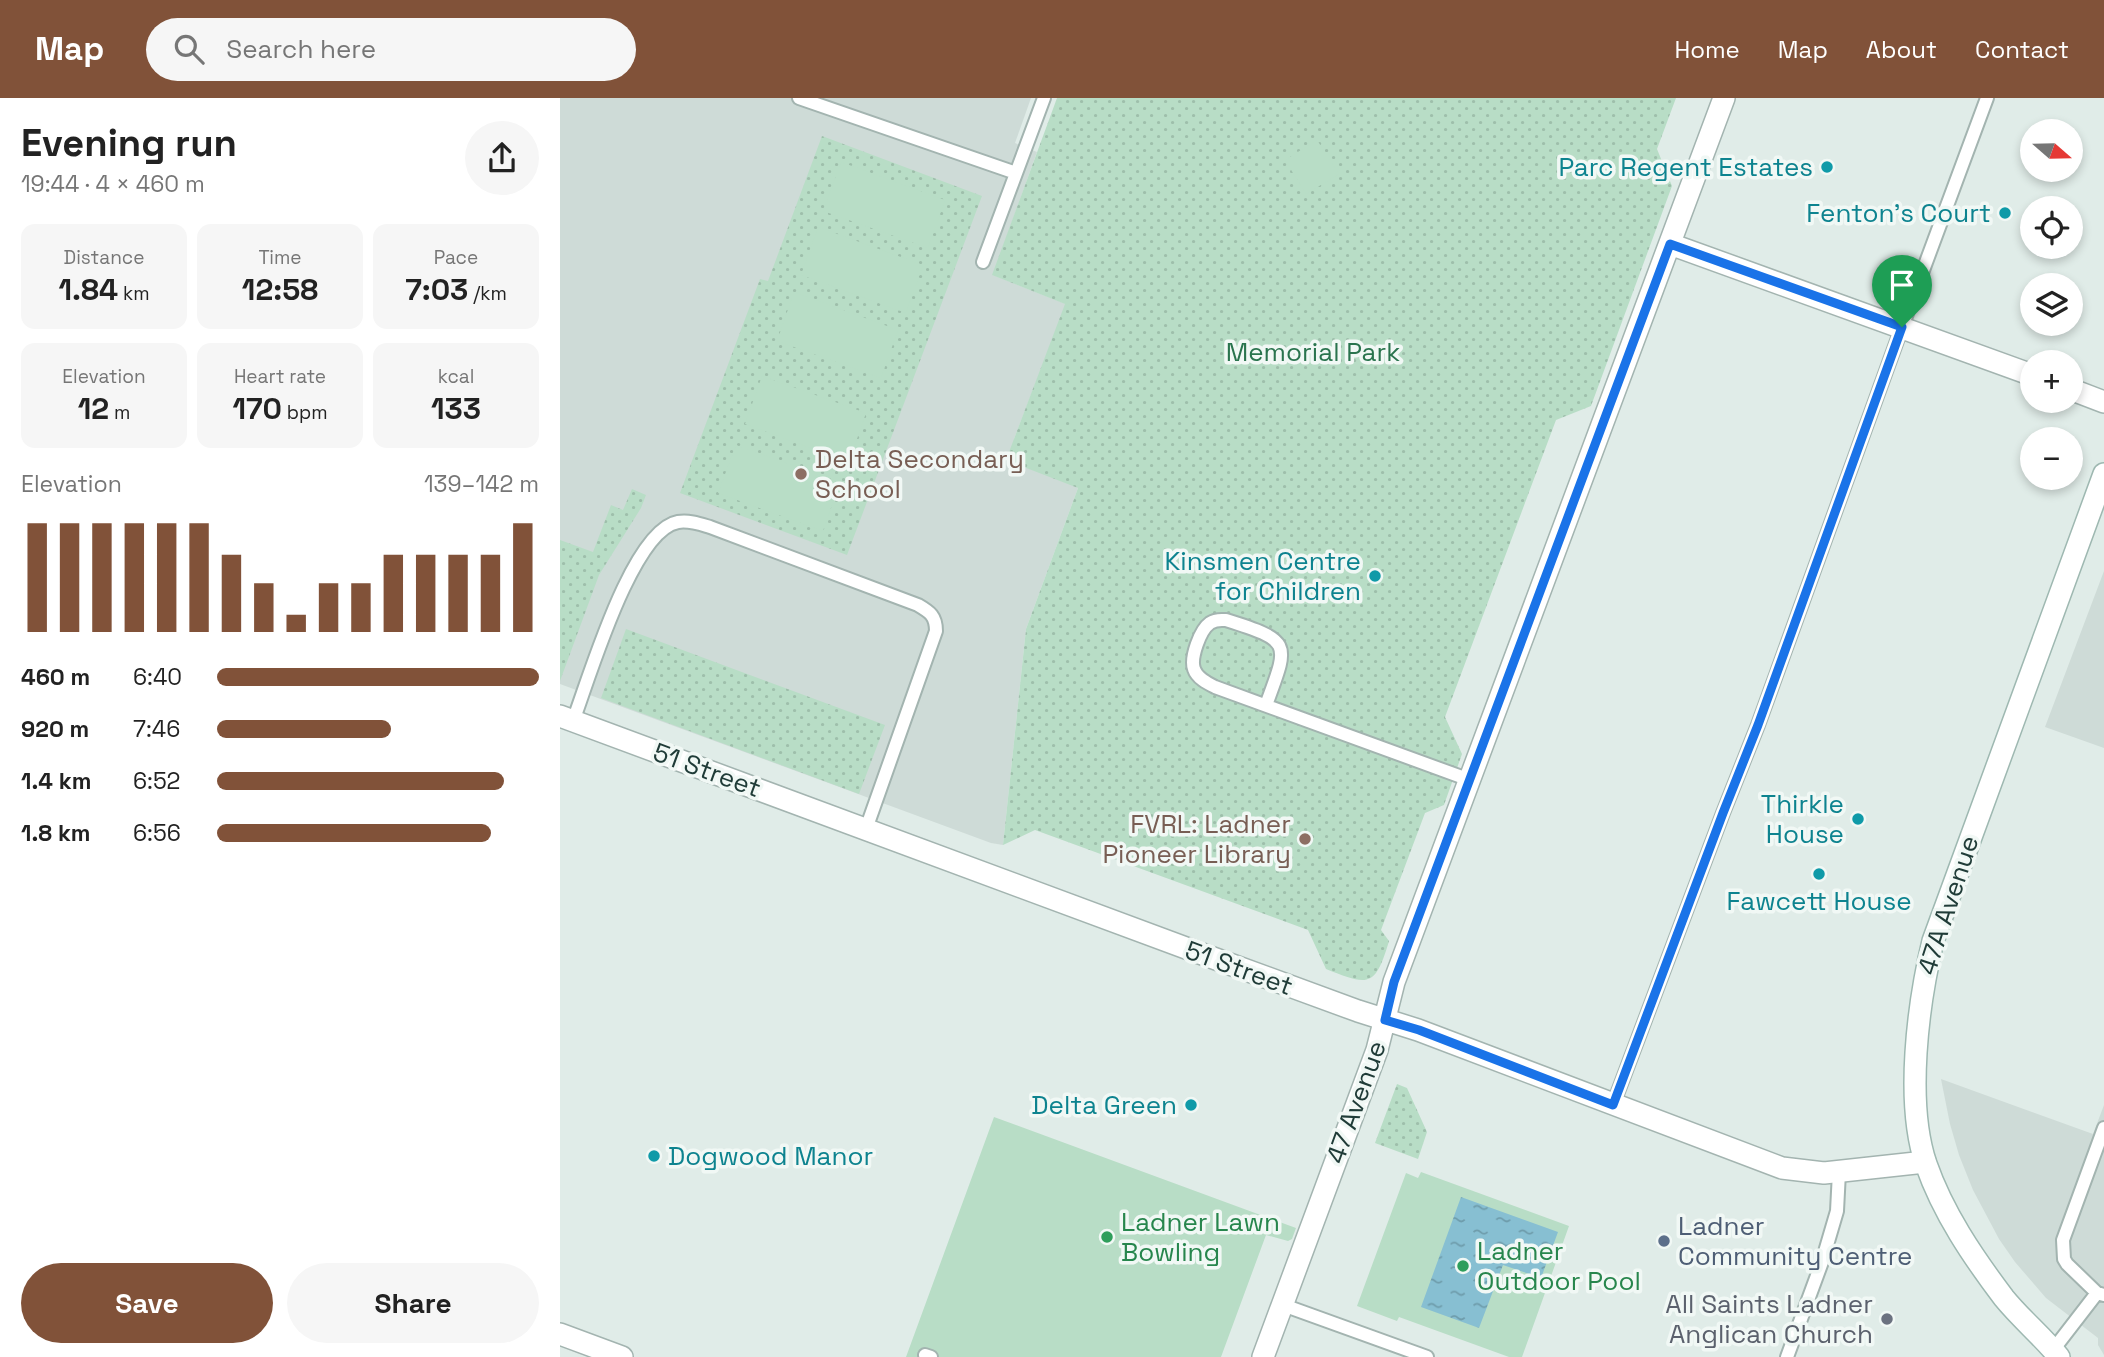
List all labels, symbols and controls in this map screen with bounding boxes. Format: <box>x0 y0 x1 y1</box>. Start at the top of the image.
search box <box>146 18 636 81</box>
text: Map <box>35 28 104 70</box>
icon: search <box>170 30 208 68</box>
text: Search here <box>226 32 376 66</box>
text: Home <box>1674 34 1740 65</box>
text: Map <box>1778 34 1828 65</box>
text: About <box>1866 34 1937 65</box>
text: Contact <box>1975 34 2069 65</box>
text: Evening run <box>21 119 237 167</box>
north arrow <box>2020 119 2082 182</box>
map controls <box>2020 119 2083 490</box>
button: share <box>465 121 539 195</box>
place label: Parc Regent Estates <box>1558 150 1813 184</box>
marker: Parc Regent Estates <box>1819 159 1835 175</box>
text: 19:44 · 4 × 460 m <box>21 169 205 199</box>
place label: Fenton's Court <box>1806 196 1991 230</box>
button: locate <box>2020 196 2083 259</box>
marker: Fenton's Court <box>1997 205 2013 221</box>
text: Distance <box>64 245 144 270</box>
text: Time <box>258 245 302 270</box>
text: Pace <box>434 245 478 270</box>
pin <box>1872 255 1932 327</box>
icon: arrive <box>1883 266 1921 304</box>
text: 1.84 <box>58 270 118 309</box>
text: 12:58 <box>242 270 318 309</box>
text: 7:03 <box>405 270 468 309</box>
button: layers <box>2020 273 2083 336</box>
text: km <box>118 281 150 306</box>
text: /km <box>468 281 507 306</box>
park label: Memorial Park <box>1226 335 1400 369</box>
button: + <box>2020 350 2083 413</box>
text: Elevation <box>62 364 146 389</box>
text: Heart rate <box>234 364 326 389</box>
text: kcal <box>438 364 474 389</box>
text: 12 <box>78 389 109 428</box>
text: 170 <box>232 389 282 428</box>
text: 133 <box>431 389 481 428</box>
text: m <box>109 400 130 425</box>
text: bpm <box>282 400 328 425</box>
button: − <box>2020 427 2083 490</box>
place label: Delta Secondary School <box>815 442 1024 506</box>
marker: Delta Secondary School <box>793 466 809 482</box>
text: Elevation <box>21 469 122 499</box>
text: 139–142 m <box>424 469 539 499</box>
place label: Kinsmen Centre for Children <box>1164 544 1361 608</box>
marker: Kinsmen Centre for Children <box>1367 568 1383 584</box>
text: 460 m <box>21 662 90 692</box>
text: 6:40 <box>133 662 182 692</box>
text: 920 m <box>21 714 89 744</box>
text: 7:46 <box>133 714 180 744</box>
street label: 51 Street <box>648 735 766 805</box>
text: 1.4 km <box>21 766 91 796</box>
text: 6:52 <box>133 766 180 796</box>
place label: Thirkle House <box>1761 787 1844 851</box>
place label: FVRL: Ladner Pioneer Library <box>1102 807 1291 871</box>
marker: Thirkle House <box>1850 811 1866 827</box>
text: 1.8 km <box>21 818 91 848</box>
text: 6:56 <box>133 818 181 848</box>
marker: FVRL: Ladner Pioneer Library <box>1297 831 1313 847</box>
street label: 47A Avenue <box>1910 831 1986 979</box>
marker: Fawcett House <box>1811 866 1827 882</box>
place label: Fawcett House <box>1726 884 1912 918</box>
street label: 51 Street <box>1180 933 1298 1003</box>
street label: 47 Avenue <box>1318 1036 1394 1168</box>
place label: Delta Green <box>1031 1088 1177 1122</box>
marker: Delta Green <box>1183 1097 1199 1113</box>
place label: Dogwood Manor <box>668 1139 873 1173</box>
marker: Dogwood Manor <box>646 1148 662 1164</box>
place label: Ladner Lawn Bowling <box>1121 1205 1280 1269</box>
place label: Ladner Community Centre <box>1678 1209 1912 1273</box>
marker: Ladner Lawn Bowling <box>1099 1229 1115 1245</box>
marker: Ladner Community Centre <box>1656 1233 1672 1249</box>
place label: Ladner Outdoor Pool <box>1477 1234 1641 1298</box>
marker: Ladner Outdoor Pool <box>1455 1258 1471 1274</box>
button: Save <box>21 1263 273 1343</box>
button: Share <box>287 1263 539 1343</box>
place label: All Saints Ladner Anglican Church <box>1665 1287 1873 1351</box>
marker: All Saints Ladner Anglican Church <box>1879 1311 1895 1327</box>

